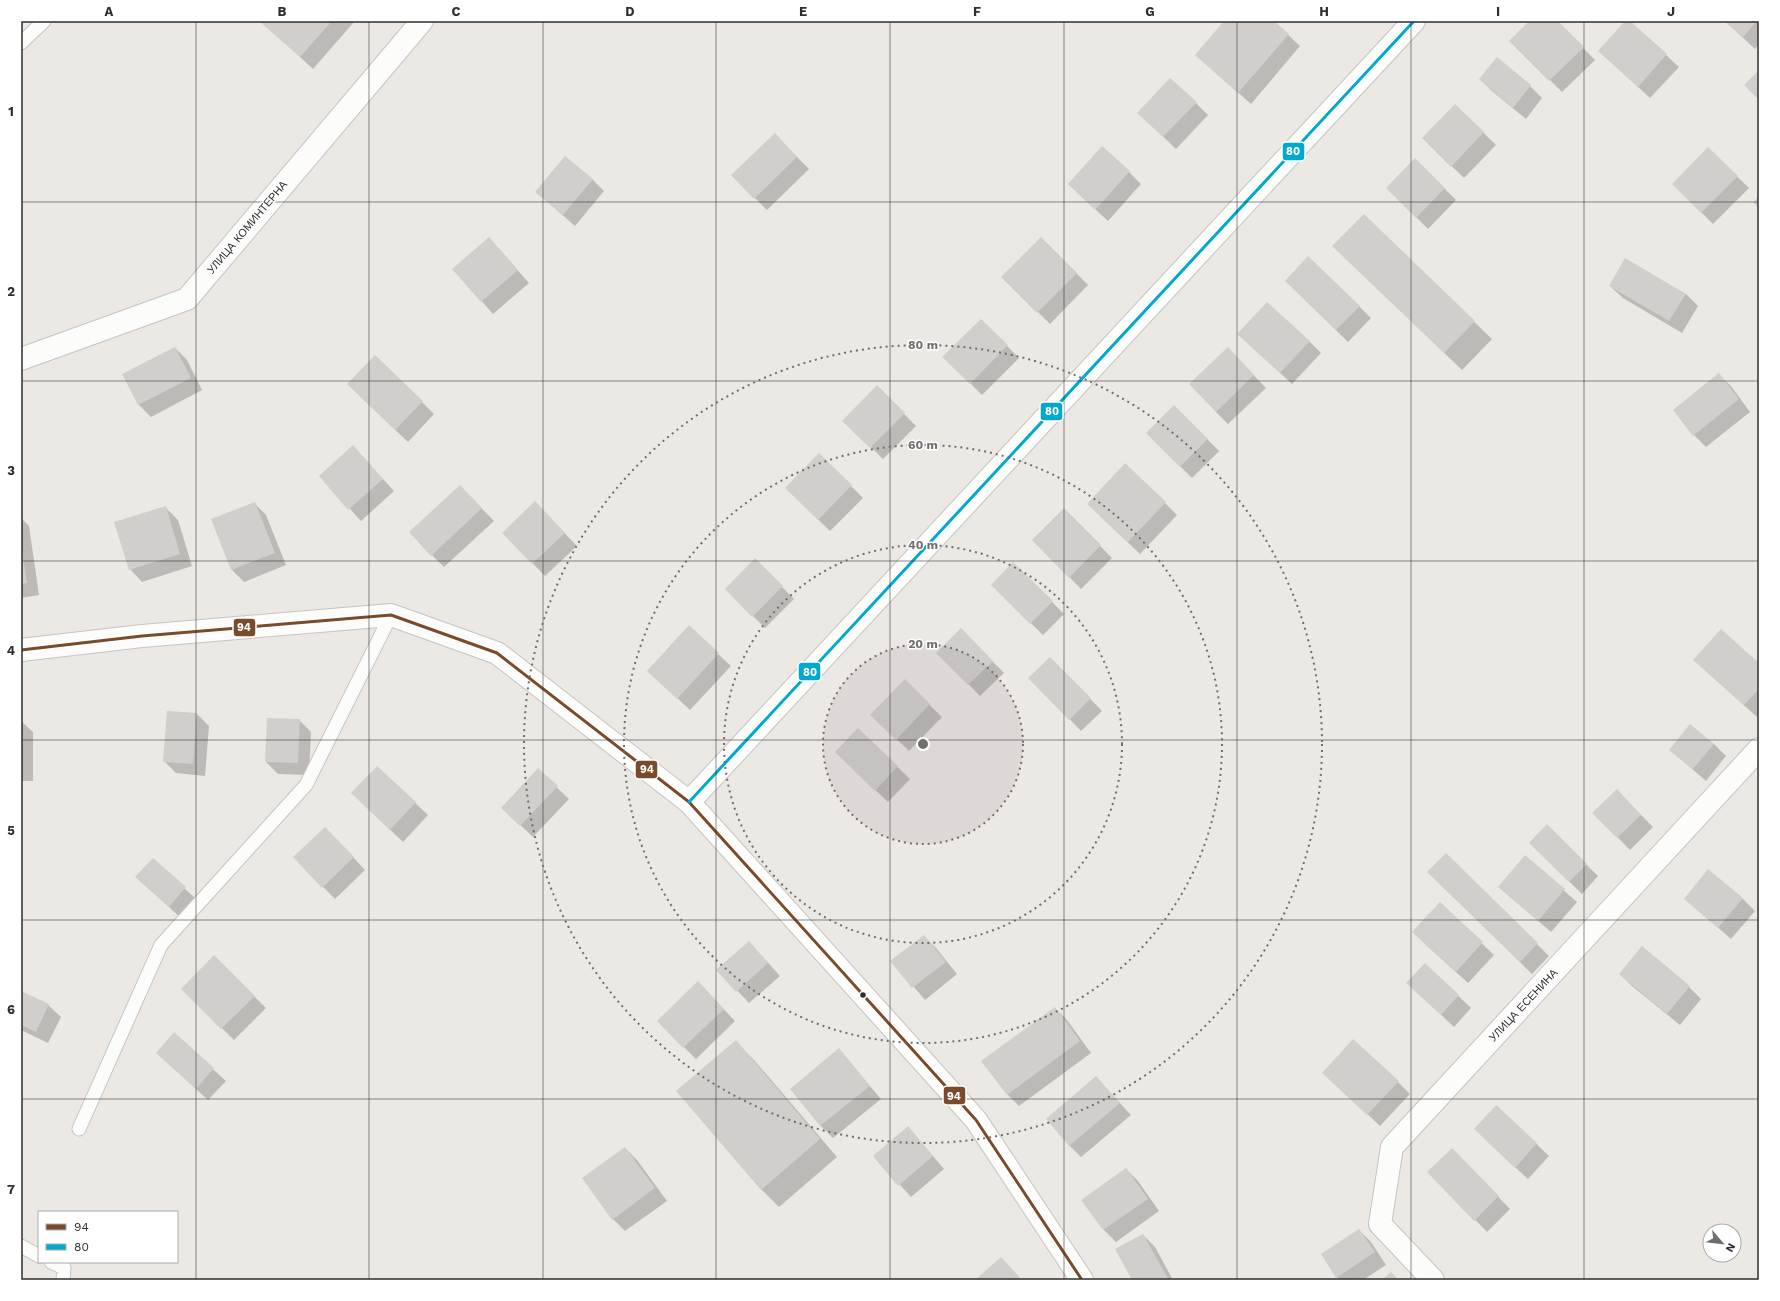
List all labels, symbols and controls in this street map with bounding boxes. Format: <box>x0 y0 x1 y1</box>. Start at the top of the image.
text: A <box>105 4 114 19</box>
text: B <box>278 4 287 19</box>
text: C <box>452 4 461 19</box>
text: D <box>625 4 635 19</box>
text: E <box>799 4 807 19</box>
text: F <box>973 4 981 19</box>
text: G <box>1145 4 1155 19</box>
text: H <box>1319 4 1329 19</box>
text: I <box>1496 4 1500 19</box>
text: J <box>1667 4 1675 19</box>
text: 1 <box>8 104 14 119</box>
line badge: 80 <box>1282 142 1305 161</box>
text: 80 <box>1286 145 1300 158</box>
street label: УЛИЦА КОМИНТЕРНА <box>205 178 291 277</box>
text: 2 <box>7 284 15 299</box>
text: 80 m <box>908 338 938 352</box>
line badge: 80 <box>1040 402 1063 421</box>
text: 80 <box>1045 405 1059 418</box>
text: 60 m <box>908 438 938 452</box>
text: 3 <box>7 463 15 478</box>
text: 40 m <box>908 538 938 552</box>
line badge: 94 <box>233 618 256 637</box>
text: 94 <box>237 621 251 634</box>
text: 20 m <box>908 637 938 651</box>
text: 4 <box>7 643 16 658</box>
line badge: 80 <box>798 662 821 681</box>
text: 80 <box>803 666 817 679</box>
centre of rings <box>916 737 930 751</box>
line badge: 94 <box>635 760 658 779</box>
text: 94 <box>640 763 654 776</box>
text: 5 <box>7 823 15 838</box>
street label: УЛИЦА ЕСЕНИНА <box>1486 966 1561 1044</box>
unlabelled marker <box>858 990 868 1000</box>
text: 6 <box>7 1002 15 1017</box>
line badge: 94 <box>943 1086 966 1105</box>
text: 94 <box>947 1090 961 1103</box>
text: 7 <box>7 1182 15 1197</box>
legend <box>38 1211 178 1263</box>
text: 94 <box>74 1220 89 1234</box>
north arrow <box>1702 1223 1742 1263</box>
text: 80 <box>74 1240 89 1254</box>
text: N <box>1723 1241 1738 1254</box>

